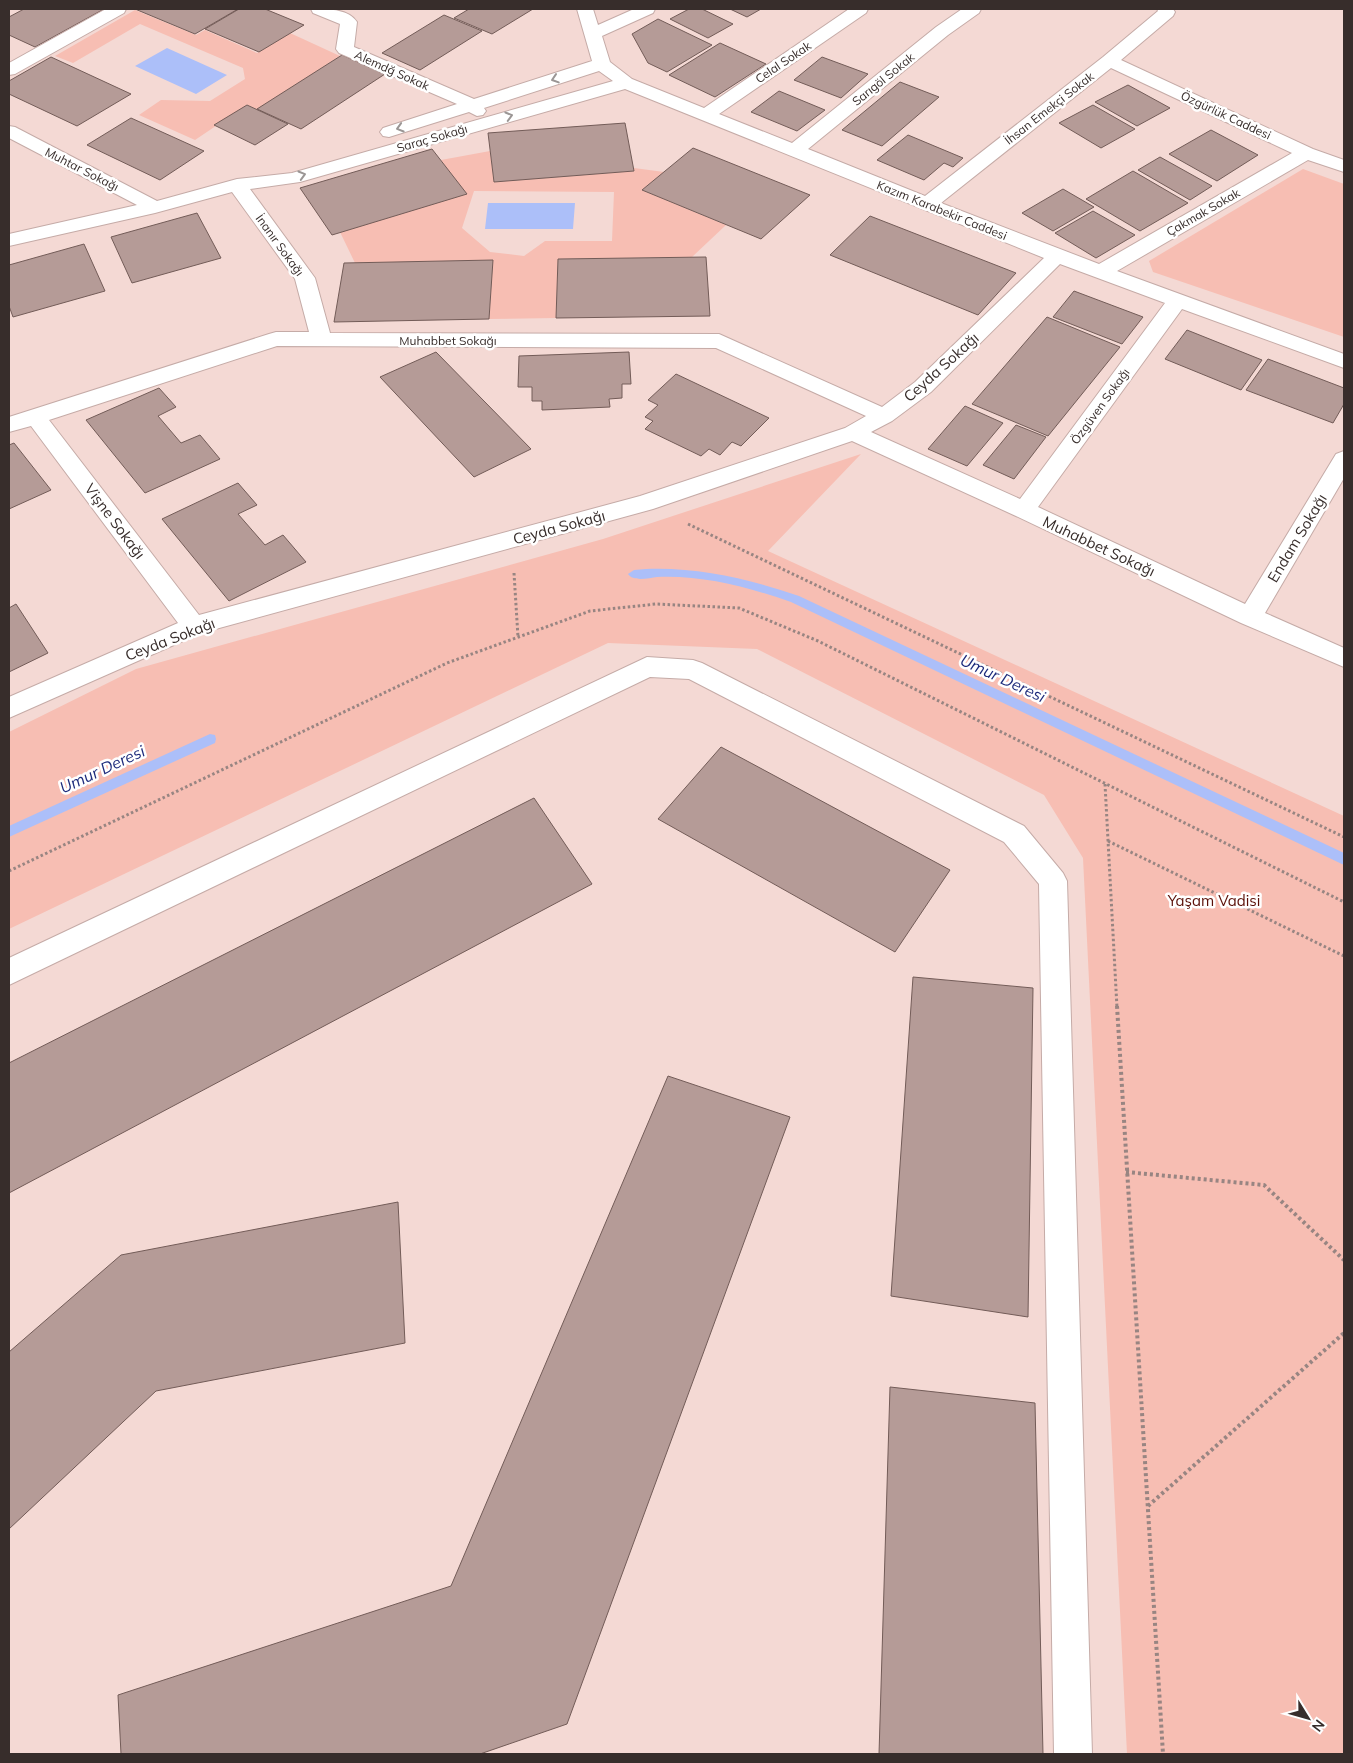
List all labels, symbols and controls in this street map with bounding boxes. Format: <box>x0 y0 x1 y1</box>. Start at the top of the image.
street label: Celal Sokak <box>752 37 814 86</box>
street label: Alemdğ Sokak <box>352 47 432 93</box>
street label: Sarıgöl Sokak <box>849 49 918 109</box>
street label: İhsan Emekçi Sokak <box>1001 68 1097 148</box>
one-way arrow <box>552 73 560 83</box>
street label: Özgürlük Caddesi <box>1178 88 1274 143</box>
one-way arrow <box>504 112 513 122</box>
street label: Saraç Sokağı <box>395 121 469 155</box>
one-way arrow <box>397 122 405 132</box>
street label: Muhtar Sokağı <box>43 144 121 194</box>
one-way arrow <box>298 171 306 181</box>
street label: Kazım Karabekir Caddesi <box>875 177 1009 243</box>
street label: Çakmak Sokak <box>1164 185 1243 239</box>
street label: İnanır Sokağı <box>253 211 307 279</box>
street label: Ceyda Sokağı <box>899 328 983 406</box>
street label: Muhabbet Sokağı <box>399 333 497 348</box>
street label: Özgüven Sokağı <box>1067 365 1133 447</box>
street label: Vişne Sokağı <box>80 480 150 562</box>
street label: Endam Sokağı <box>1263 490 1331 586</box>
street label: Ceyda Sokağı <box>511 506 607 548</box>
street label: Muhabbet Sokağı <box>1040 512 1158 580</box>
street label: Ceyda Sokağı <box>122 613 218 665</box>
water label: Umur Deresi <box>957 650 1049 707</box>
water label: Umur Deresi <box>56 740 148 797</box>
park label: Yaşam Vadisi <box>1167 891 1260 910</box>
north arrow <box>1283 1693 1333 1743</box>
text: N <box>1308 1716 1329 1735</box>

